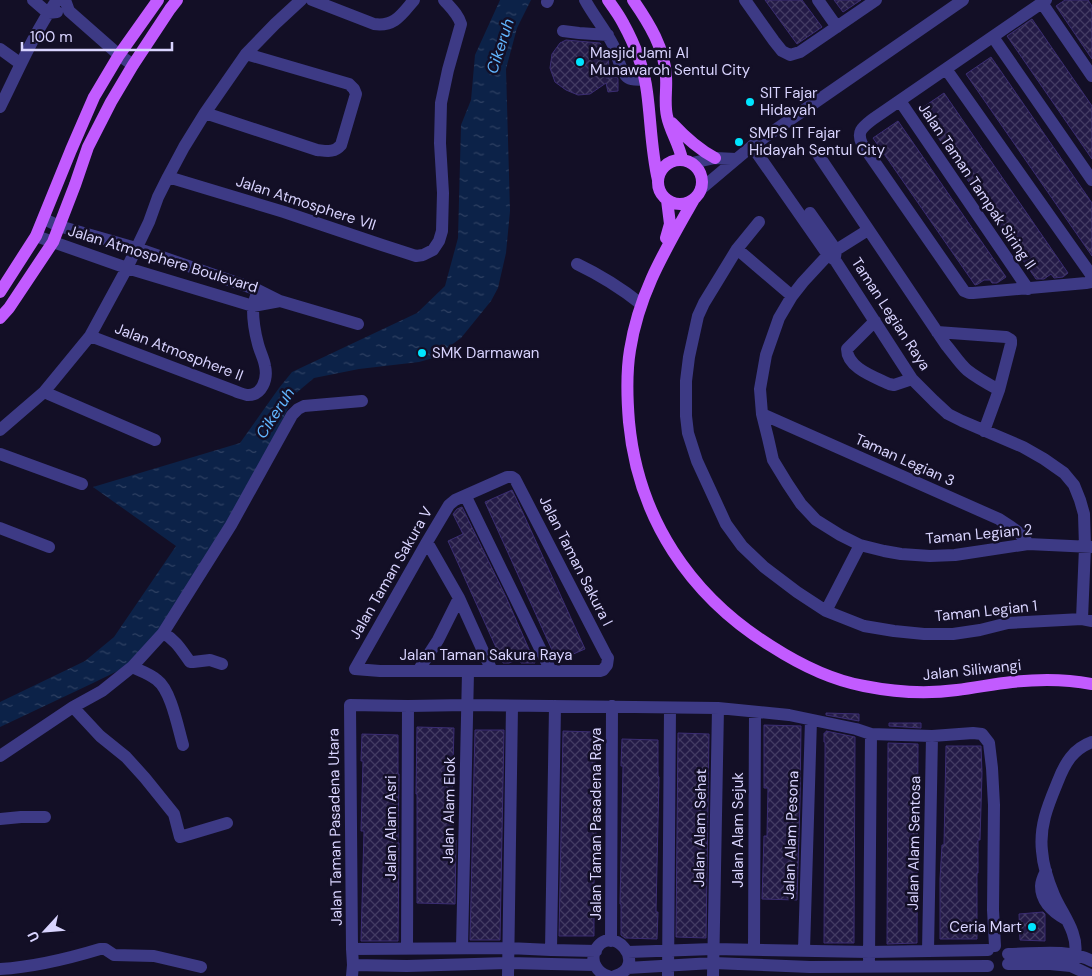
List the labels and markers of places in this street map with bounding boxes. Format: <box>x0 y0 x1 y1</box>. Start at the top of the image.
place label: Masjid Jami Al Munawaroh Sentul City <box>590 43 751 80</box>
marker: Masjid Jami Al Munawaroh Sentul City <box>574 56 586 68</box>
place label: SIT Fajar Hidayah <box>760 83 818 120</box>
marker: SIT Fajar Hidayah <box>744 96 756 108</box>
place label: SMPS IT Fajar Hidayah Sentul City <box>749 123 886 160</box>
marker: SMPS IT Fajar Hidayah Sentul City <box>733 136 745 148</box>
place label: SMK Darmawan <box>432 343 539 363</box>
marker: SMK Darmawan <box>416 347 428 359</box>
place label: Ceria Mart <box>949 917 1022 937</box>
marker: Ceria Mart <box>1026 921 1038 933</box>

